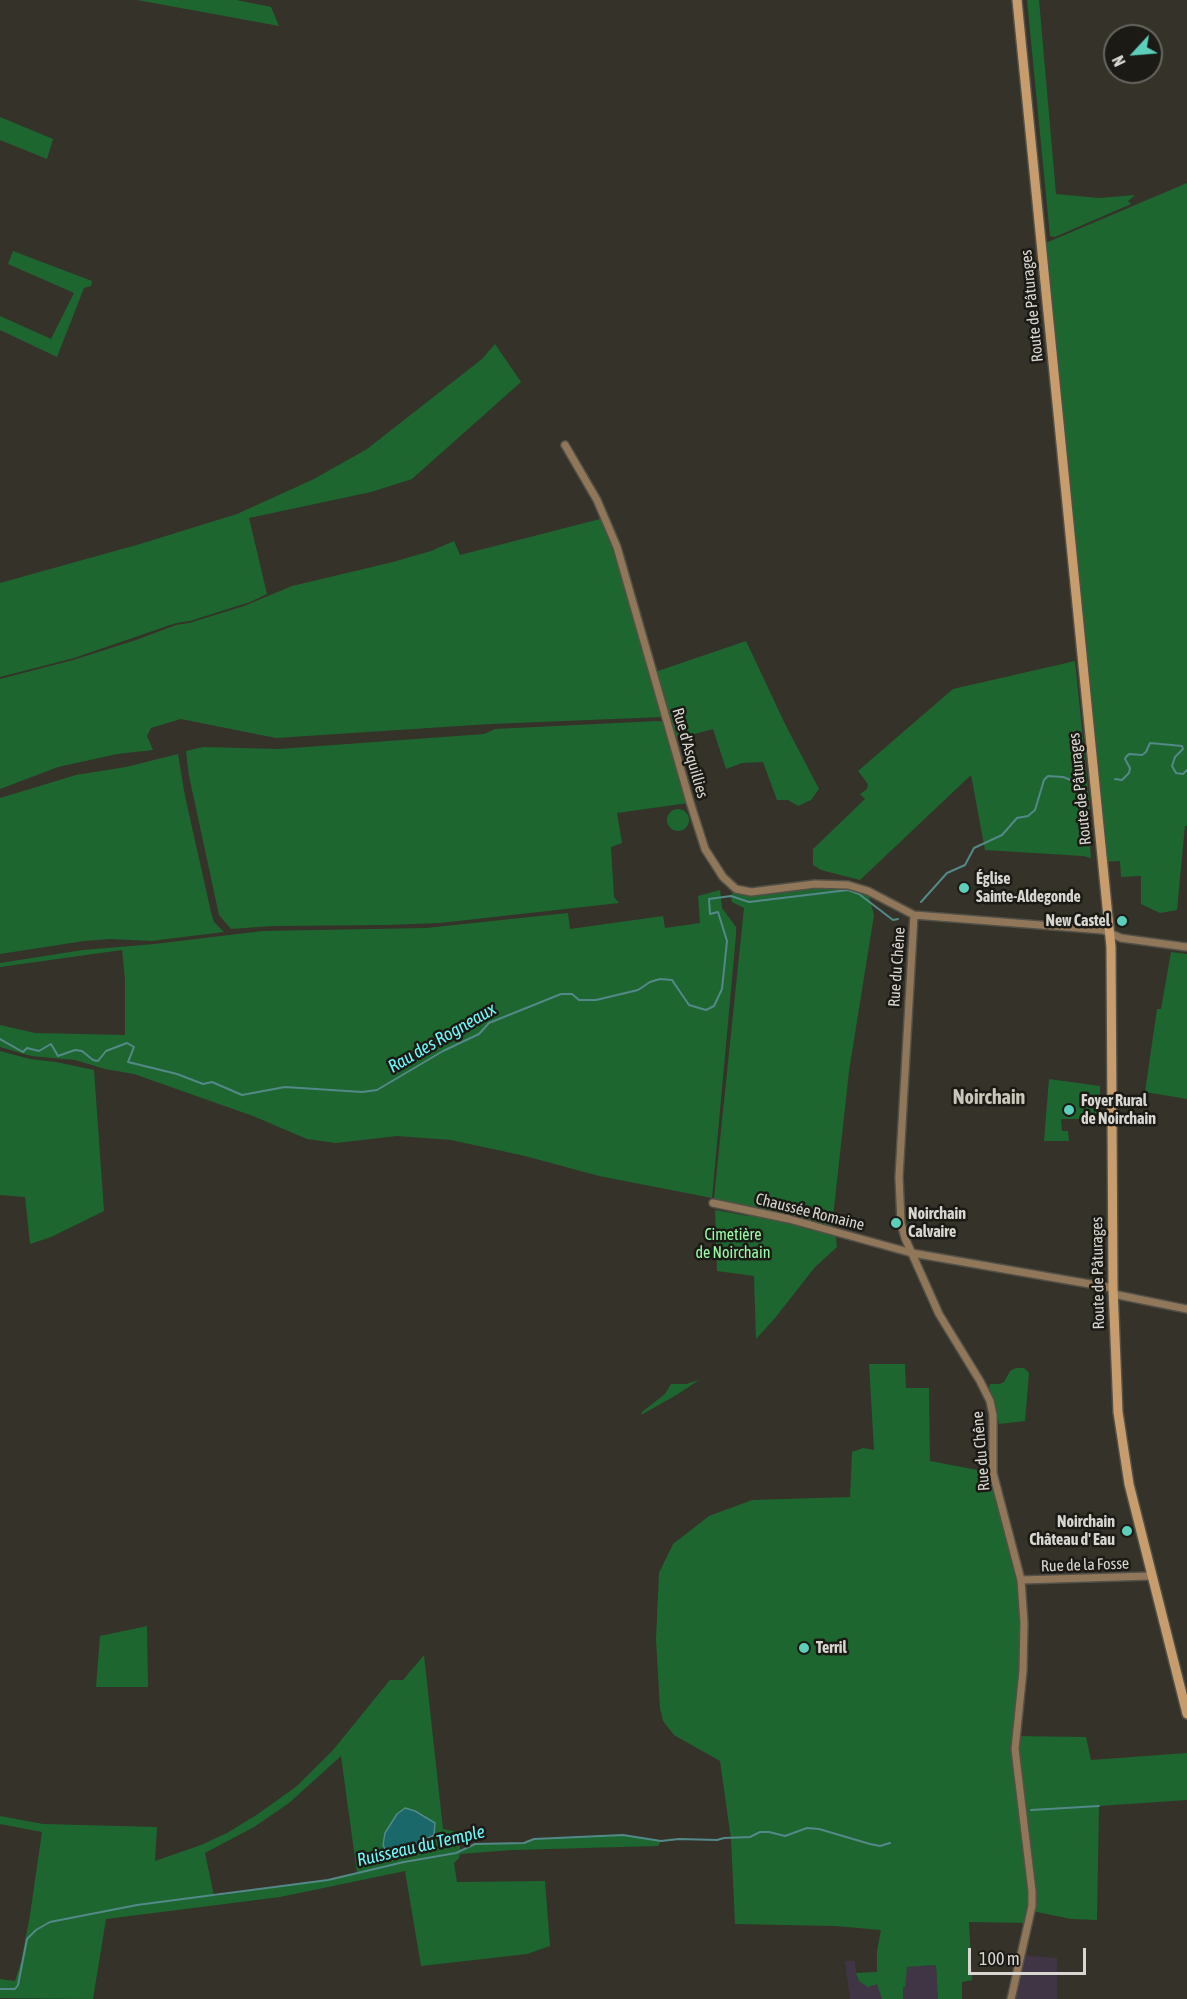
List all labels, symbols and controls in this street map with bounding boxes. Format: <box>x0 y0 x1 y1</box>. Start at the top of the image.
north arrow <box>1103 24 1163 84</box>
text: N <box>1108 53 1129 69</box>
street label: Route de Pâturages <box>1017 249 1047 363</box>
street label: Rue d'Asquillies <box>668 706 712 800</box>
street label: Route de Pâturages <box>1065 732 1095 846</box>
place label: Église Sainte-Aldegonde <box>976 869 1081 907</box>
marker: Église Sainte-Aldegonde <box>957 881 971 895</box>
place label: New Castel <box>1045 911 1110 931</box>
marker: New Castel <box>1115 914 1129 928</box>
street label: Rue du Chêne <box>885 926 909 1008</box>
water label: Rau des Rogneaux <box>384 998 500 1078</box>
district label: Noirchain <box>953 1086 1025 1110</box>
place label: Foyer Rural de Noirchain <box>1081 1091 1156 1129</box>
marker: Foyer Rural de Noirchain <box>1062 1103 1076 1117</box>
street label: Chaussée Romaine <box>754 1189 866 1235</box>
place label: Noirchain Calvaire <box>908 1204 966 1242</box>
marker: Noirchain Calvaire <box>889 1216 903 1230</box>
street label: Route de Pâturages <box>1087 1216 1109 1330</box>
park label: Cimetière de Noirchain <box>696 1225 770 1263</box>
street label: Rue du Chêne <box>968 1410 994 1492</box>
place label: Noirchain Château d' Eau <box>1029 1512 1115 1550</box>
marker: Noirchain Château d' Eau <box>1120 1524 1134 1538</box>
street label: Rue de la Fosse <box>1041 1554 1129 1576</box>
place label: Terril <box>816 1638 847 1658</box>
marker: Terril <box>797 1641 811 1655</box>
water label: Ruisseau du Temple <box>355 1821 487 1871</box>
scale bar <box>971 1936 1090 1974</box>
text: 100 m <box>979 1948 1020 1969</box>

